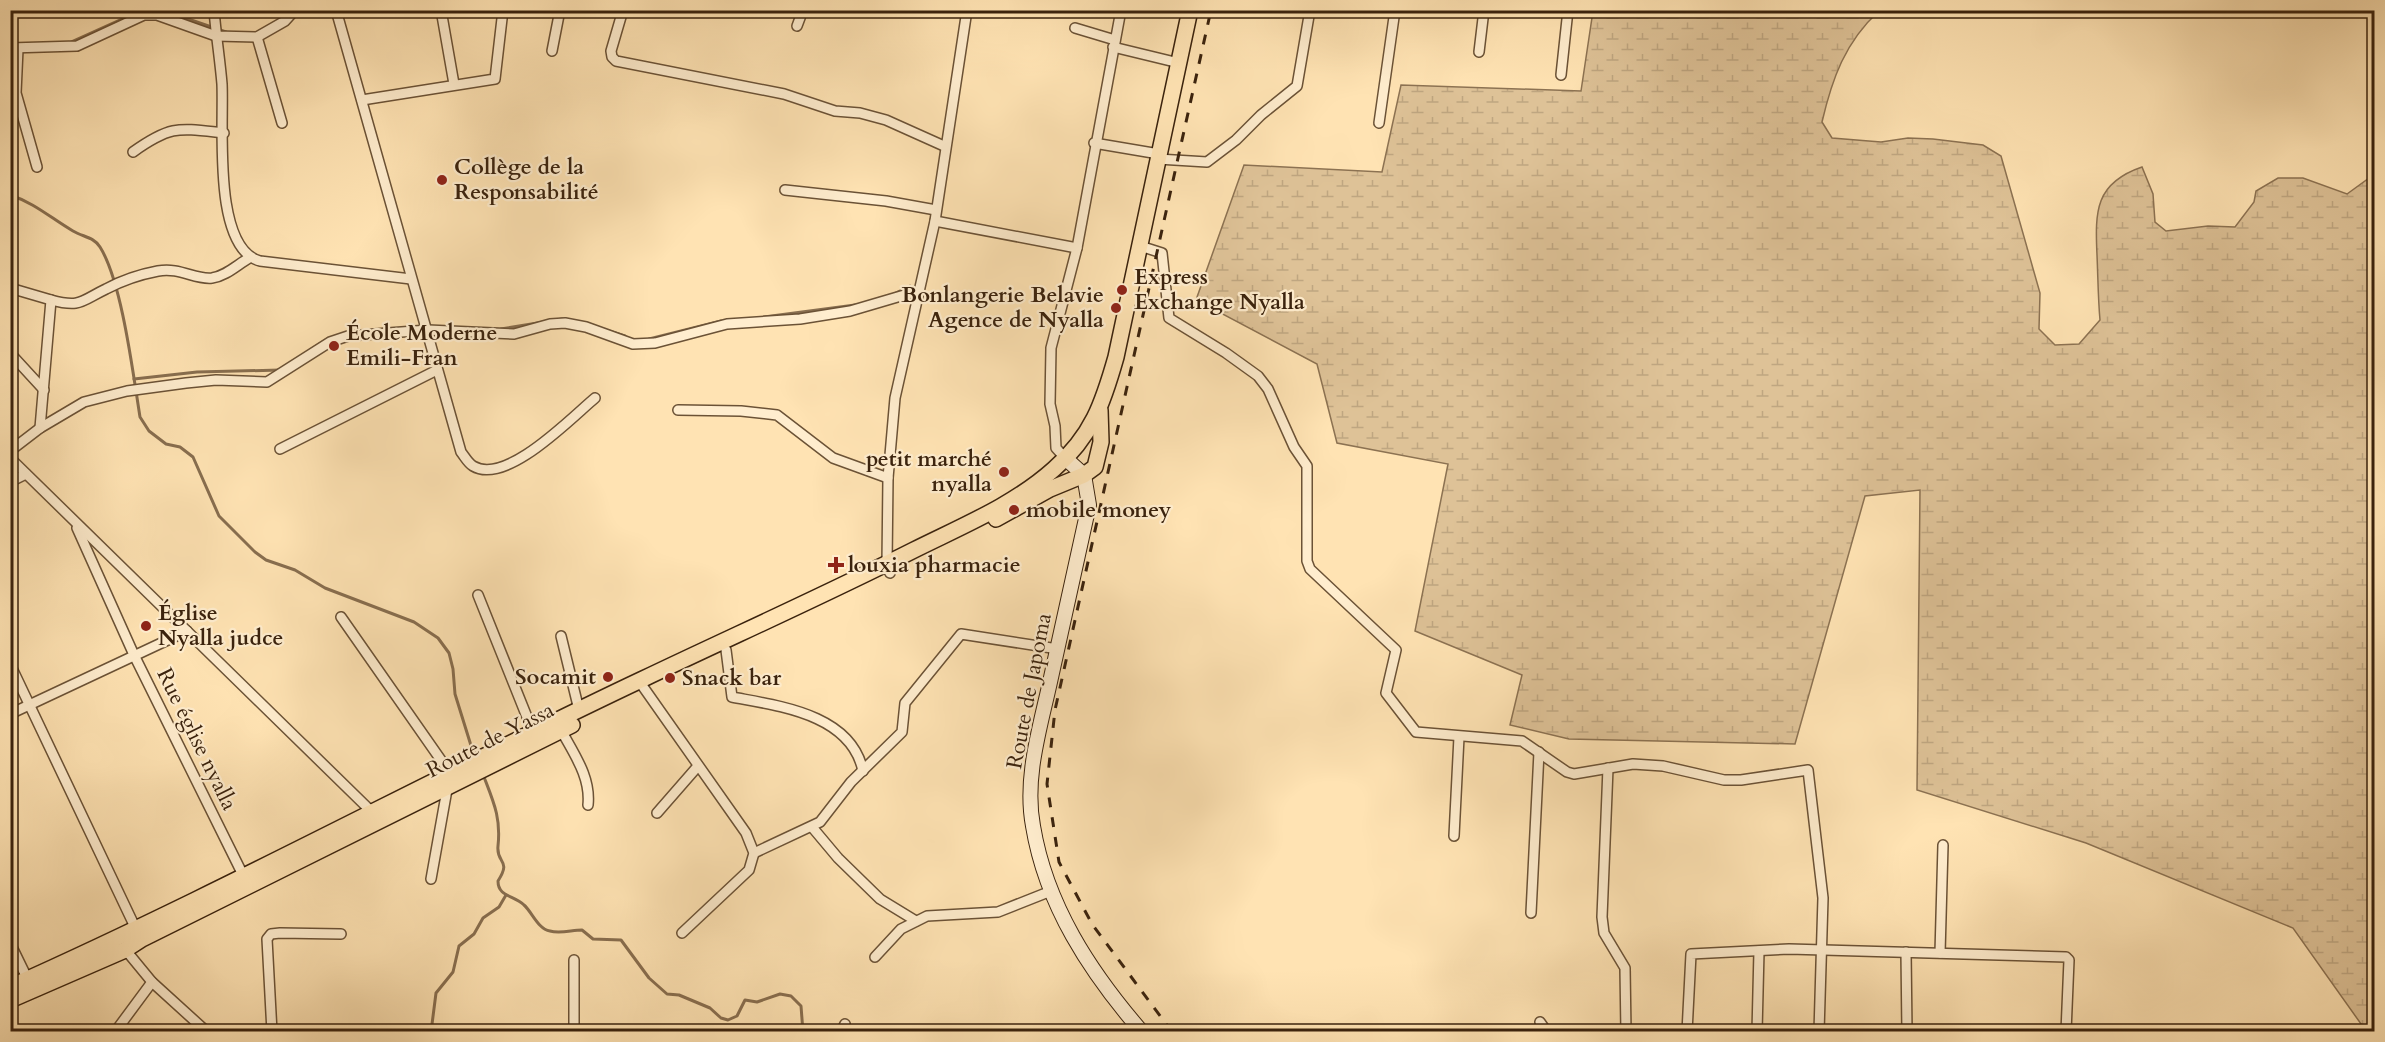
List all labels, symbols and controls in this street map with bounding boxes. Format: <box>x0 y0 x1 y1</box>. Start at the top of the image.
place label: Collège de la Responsabilité <box>454 152 599 207</box>
marker: Collège de la Responsabilité <box>435 173 449 187</box>
place label: Express Exchange Nyalla <box>1134 262 1305 317</box>
place label: Bonlangerie Belavie Agence de Nyalla <box>901 280 1104 335</box>
marker: Express Exchange Nyalla <box>1115 283 1129 297</box>
marker: Bonlangerie Belavie Agence de Nyalla <box>1109 301 1123 315</box>
place label: École Moderne Emili-Fran <box>346 318 497 373</box>
marker: École Moderne Emili-Fran <box>327 339 341 353</box>
place label: petit marché nyalla <box>866 444 992 499</box>
marker: petit marché nyalla <box>997 465 1011 479</box>
place label: mobile money <box>1026 495 1172 525</box>
marker: mobile money <box>1007 503 1021 517</box>
place label: louxia pharmacie <box>848 550 1021 580</box>
marker: louxia pharmacie <box>829 558 843 572</box>
place label: Église Nyalla judce <box>158 598 283 653</box>
street label: Route de Japoma <box>999 610 1059 772</box>
marker: Église Nyalla judce <box>139 619 153 633</box>
place label: Socamit <box>515 662 596 692</box>
street label: Rue église nyalla <box>150 663 245 816</box>
place label: Snack bar <box>682 663 782 693</box>
marker: Socamit <box>601 670 615 684</box>
marker: Snack bar <box>663 671 677 685</box>
street label: Route de Yassa <box>421 695 560 785</box>

